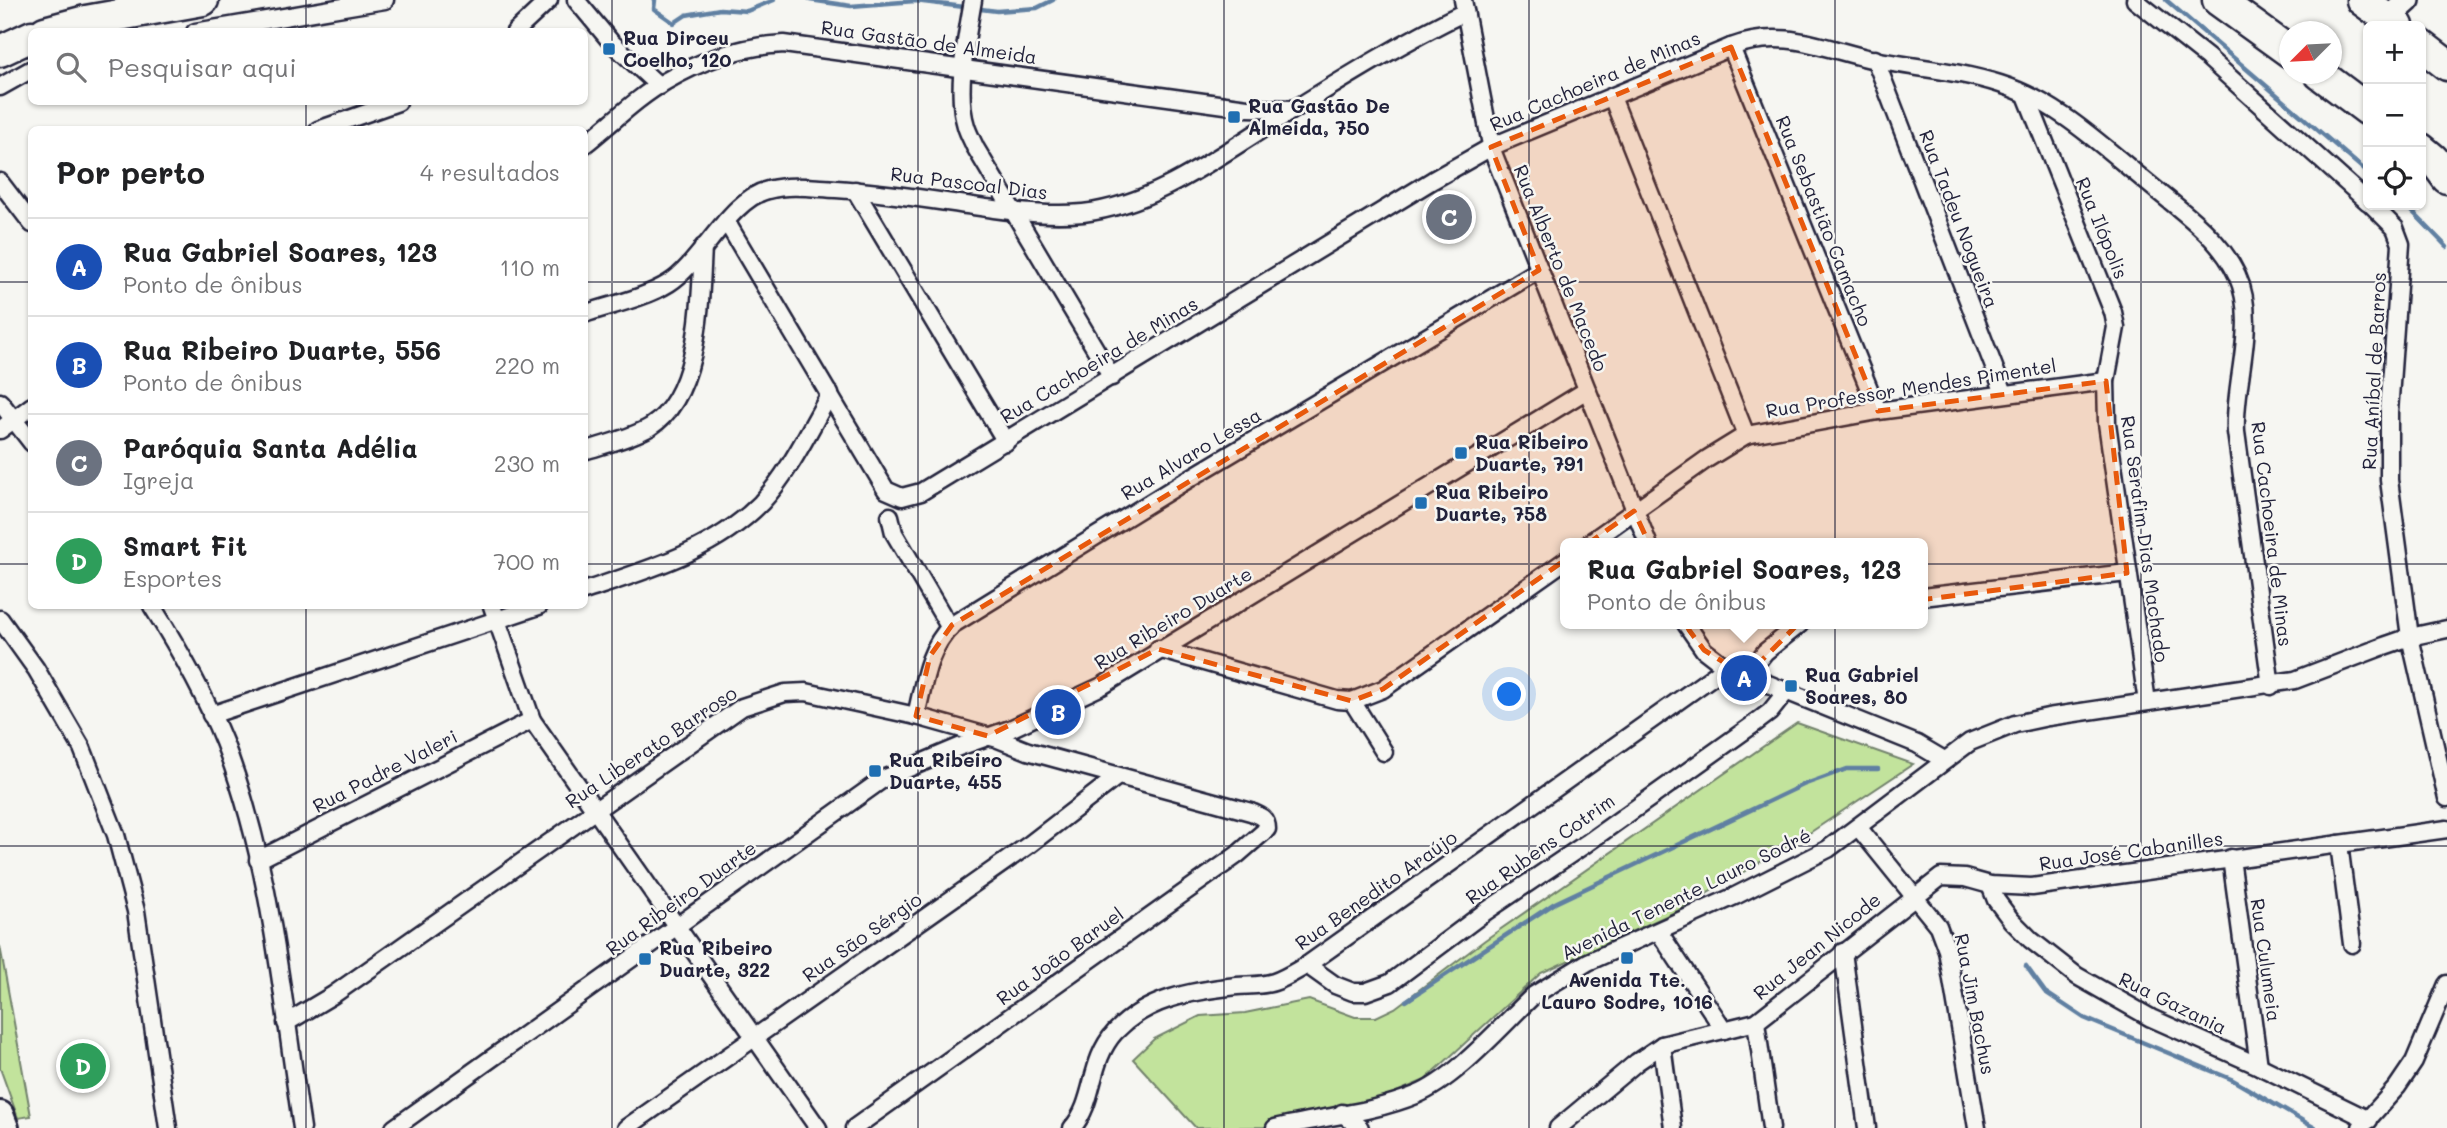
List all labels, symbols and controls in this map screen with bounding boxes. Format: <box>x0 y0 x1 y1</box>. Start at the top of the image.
street label: Rua Gastão de Almeida <box>820 14 1039 69</box>
north arrow <box>2279 21 2342 84</box>
map controls <box>2363 21 2426 210</box>
button: + <box>2363 21 2426 84</box>
place label: Rua Dirceu Coelho, 120 <box>623 25 732 72</box>
street label: Rua Cachoeira de Minas <box>1486 25 1704 136</box>
search box <box>28 28 588 105</box>
marker: Rua Dirceu Coelho, 120 <box>601 41 617 57</box>
icon: search <box>52 48 90 86</box>
text: Pesquisar aqui <box>108 50 297 84</box>
button: − <box>2363 84 2426 147</box>
place label: Rua Gastão De Almeida, 750 <box>1248 93 1390 140</box>
marker: Rua Gastão De Almeida, 750 <box>1226 109 1242 125</box>
street label: Rua Sebastião Camacho <box>1771 112 1878 330</box>
street label: Rua Tadeu Nogueira <box>1914 126 2005 311</box>
button: locate <box>2363 147 2426 210</box>
text: Por perto <box>56 152 205 192</box>
text: 4 resultados <box>420 157 560 187</box>
street label: Rua Pascoal Dias <box>889 160 1049 205</box>
street label: Rua Alberto de Macedo <box>1509 161 1614 375</box>
street label: Rua Ilópolis <box>2071 173 2134 282</box>
pin: C <box>1426 191 1472 243</box>
text: Rua Gabriel Soares, 123 <box>123 235 437 269</box>
text: A <box>71 252 87 282</box>
text: 110 m <box>500 252 560 282</box>
text: Ponto de ônibus <box>123 269 303 299</box>
street label: Rua Aníbal de Barros <box>2356 271 2391 471</box>
street label: Rua Cachoeira de Minas <box>995 291 1202 429</box>
text: Rua Ribeiro Duarte, 556 <box>123 333 441 367</box>
text: B <box>71 350 87 380</box>
text: 220 m <box>494 350 560 380</box>
street label: Rua Professor Mendes Pimentel <box>1764 352 2058 423</box>
text: Ponto de ônibus <box>123 367 303 397</box>
street label: Rua Alvaro Lessa <box>1116 402 1265 505</box>
street label: Rua Serafim Dias Machado <box>2116 414 2175 664</box>
street label: Rua Cachoeira de Minas <box>2246 420 2299 648</box>
place label: Rua Ribeiro Duarte, 791 <box>1475 429 1588 476</box>
text: Paróquia Santa Adélia <box>123 431 418 465</box>
marker: Rua Ribeiro Duarte, 791 <box>1453 445 1469 461</box>
text: C <box>70 448 88 478</box>
text: 230 m <box>494 448 560 478</box>
text: Igreja <box>123 465 194 495</box>
place label: Rua Ribeiro Duarte, 758 <box>1435 479 1548 526</box>
marker: Rua Ribeiro Duarte, 758 <box>1413 495 1429 511</box>
text: Smart Fit <box>123 529 247 563</box>
popup <box>1560 538 1928 629</box>
text: D <box>71 546 87 576</box>
text: 700 m <box>493 546 560 576</box>
text: Rua Gabriel Soares, 123 <box>1587 552 1901 586</box>
street label: Rua Ribeiro Duarte <box>1089 561 1256 675</box>
text: Esportes <box>123 563 222 593</box>
text: Ponto de ônibus <box>1587 586 1767 616</box>
pin: A <box>1721 652 1767 704</box>
place label: Rua Gabriel Soares, 80 <box>1805 662 1919 709</box>
your location <box>1492 677 1526 711</box>
marker: Rua Gabriel Soares, 80 <box>1783 678 1799 694</box>
street label: Rua Liberato Barroso <box>560 680 741 813</box>
pin: B <box>1035 686 1081 738</box>
street label: Rua Padre Valeri <box>308 723 461 818</box>
place label: Rua Ribeiro Duarte, 455 <box>889 747 1002 794</box>
marker: Rua Ribeiro Duarte, 455 <box>867 763 883 779</box>
street label: Rua Rubens Cotrim <box>1460 788 1619 909</box>
street label: Avenida Tenente Lauro Sodré <box>1557 822 1815 965</box>
street label: Rua Benedito Araújo <box>1290 824 1462 955</box>
street label: Rua José Cabanilles <box>2037 825 2225 876</box>
street label: Rua Ribeiro Duarte <box>601 835 761 961</box>
street label: Rua São Sérgio <box>797 886 926 987</box>
street label: Rua Jean Nicode <box>1748 886 1886 1005</box>
street label: Rua Culumeia <box>2245 897 2288 1023</box>
street label: Rua João Baruel <box>991 901 1128 1010</box>
street label: Rua Jim Bachus <box>1950 931 2001 1077</box>
place label: Rua Ribeiro Duarte, 322 <box>659 935 772 982</box>
marker: Avenida Tte. Lauro Sodre, 1016 <box>1619 950 1635 966</box>
marker: Rua Ribeiro Duarte, 322 <box>637 951 653 967</box>
street label: Rua Gazania <box>2115 966 2231 1039</box>
place label: Avenida Tte. Lauro Sodre, 1016 <box>1541 967 1713 1014</box>
pin: D <box>60 1040 106 1092</box>

